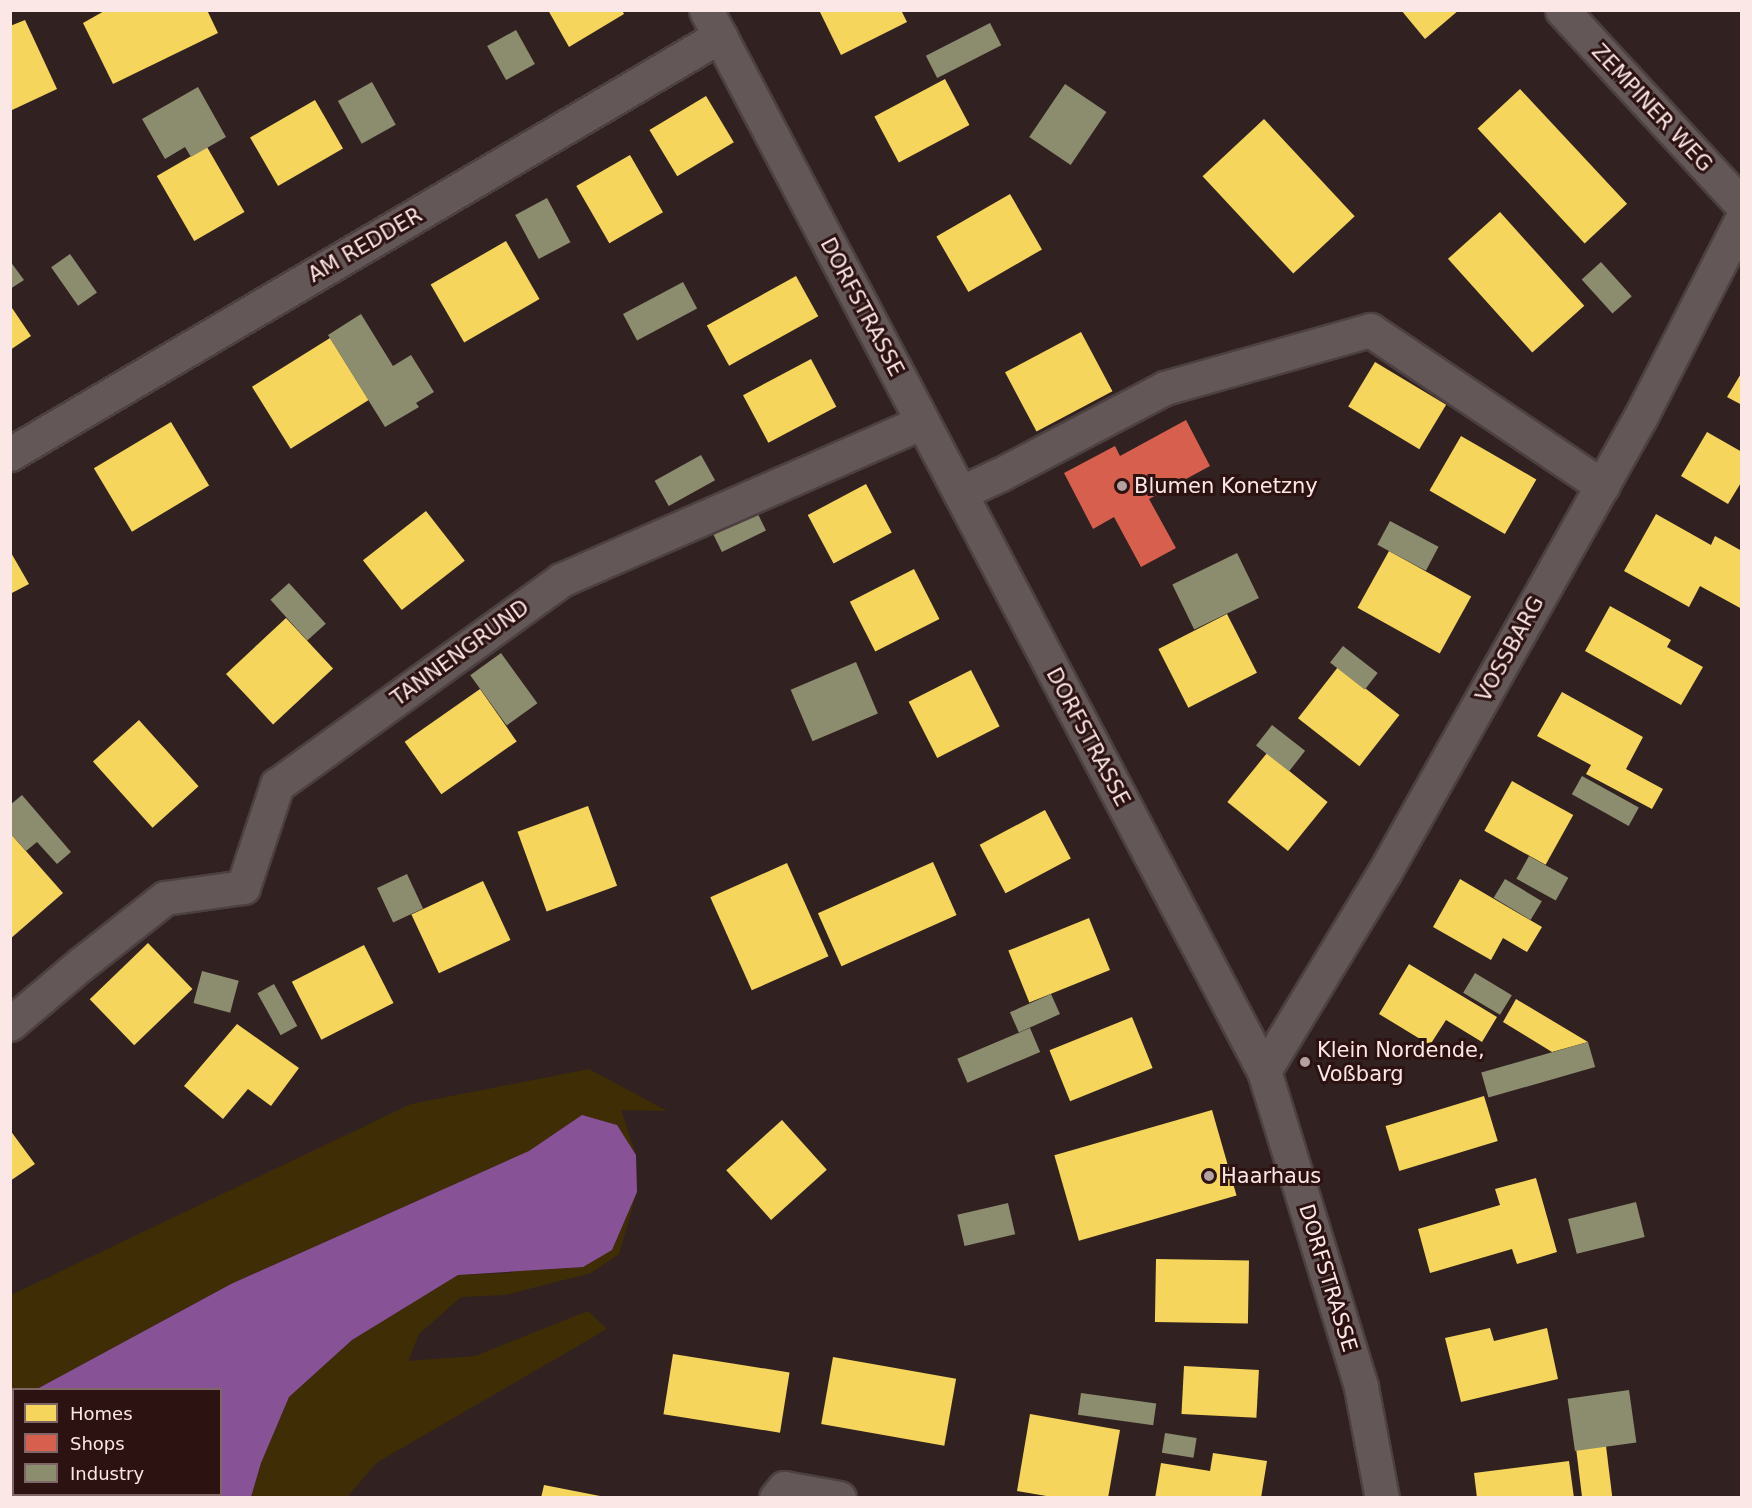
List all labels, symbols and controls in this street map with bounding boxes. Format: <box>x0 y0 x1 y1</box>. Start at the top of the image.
street label: ZEMPINER WEG <box>1586 39 1718 177</box>
street label: AM REDDER <box>304 202 426 288</box>
street label: DORFSTRASSE <box>815 233 909 381</box>
place label: Blumen Konetzny <box>1134 473 1318 499</box>
marker: Blumen Konetzny <box>1115 479 1129 493</box>
street label: VOSSBARG <box>1471 592 1549 706</box>
street label: TANNENGRUND <box>386 595 534 711</box>
street label: DORFSTRASSE <box>1041 663 1135 811</box>
place label: Klein Nordende, Voßbarg <box>1317 1037 1485 1087</box>
marker: Klein Nordende, Voßbarg <box>1298 1055 1312 1069</box>
place label: Haarhaus <box>1221 1163 1321 1189</box>
marker: Haarhaus <box>1202 1169 1216 1183</box>
street label: DORFSTRASSE <box>1294 1201 1362 1355</box>
legend <box>12 1388 222 1496</box>
text: Homes <box>70 1403 133 1424</box>
text: Shops <box>70 1433 125 1454</box>
text: Industry <box>70 1463 144 1484</box>

